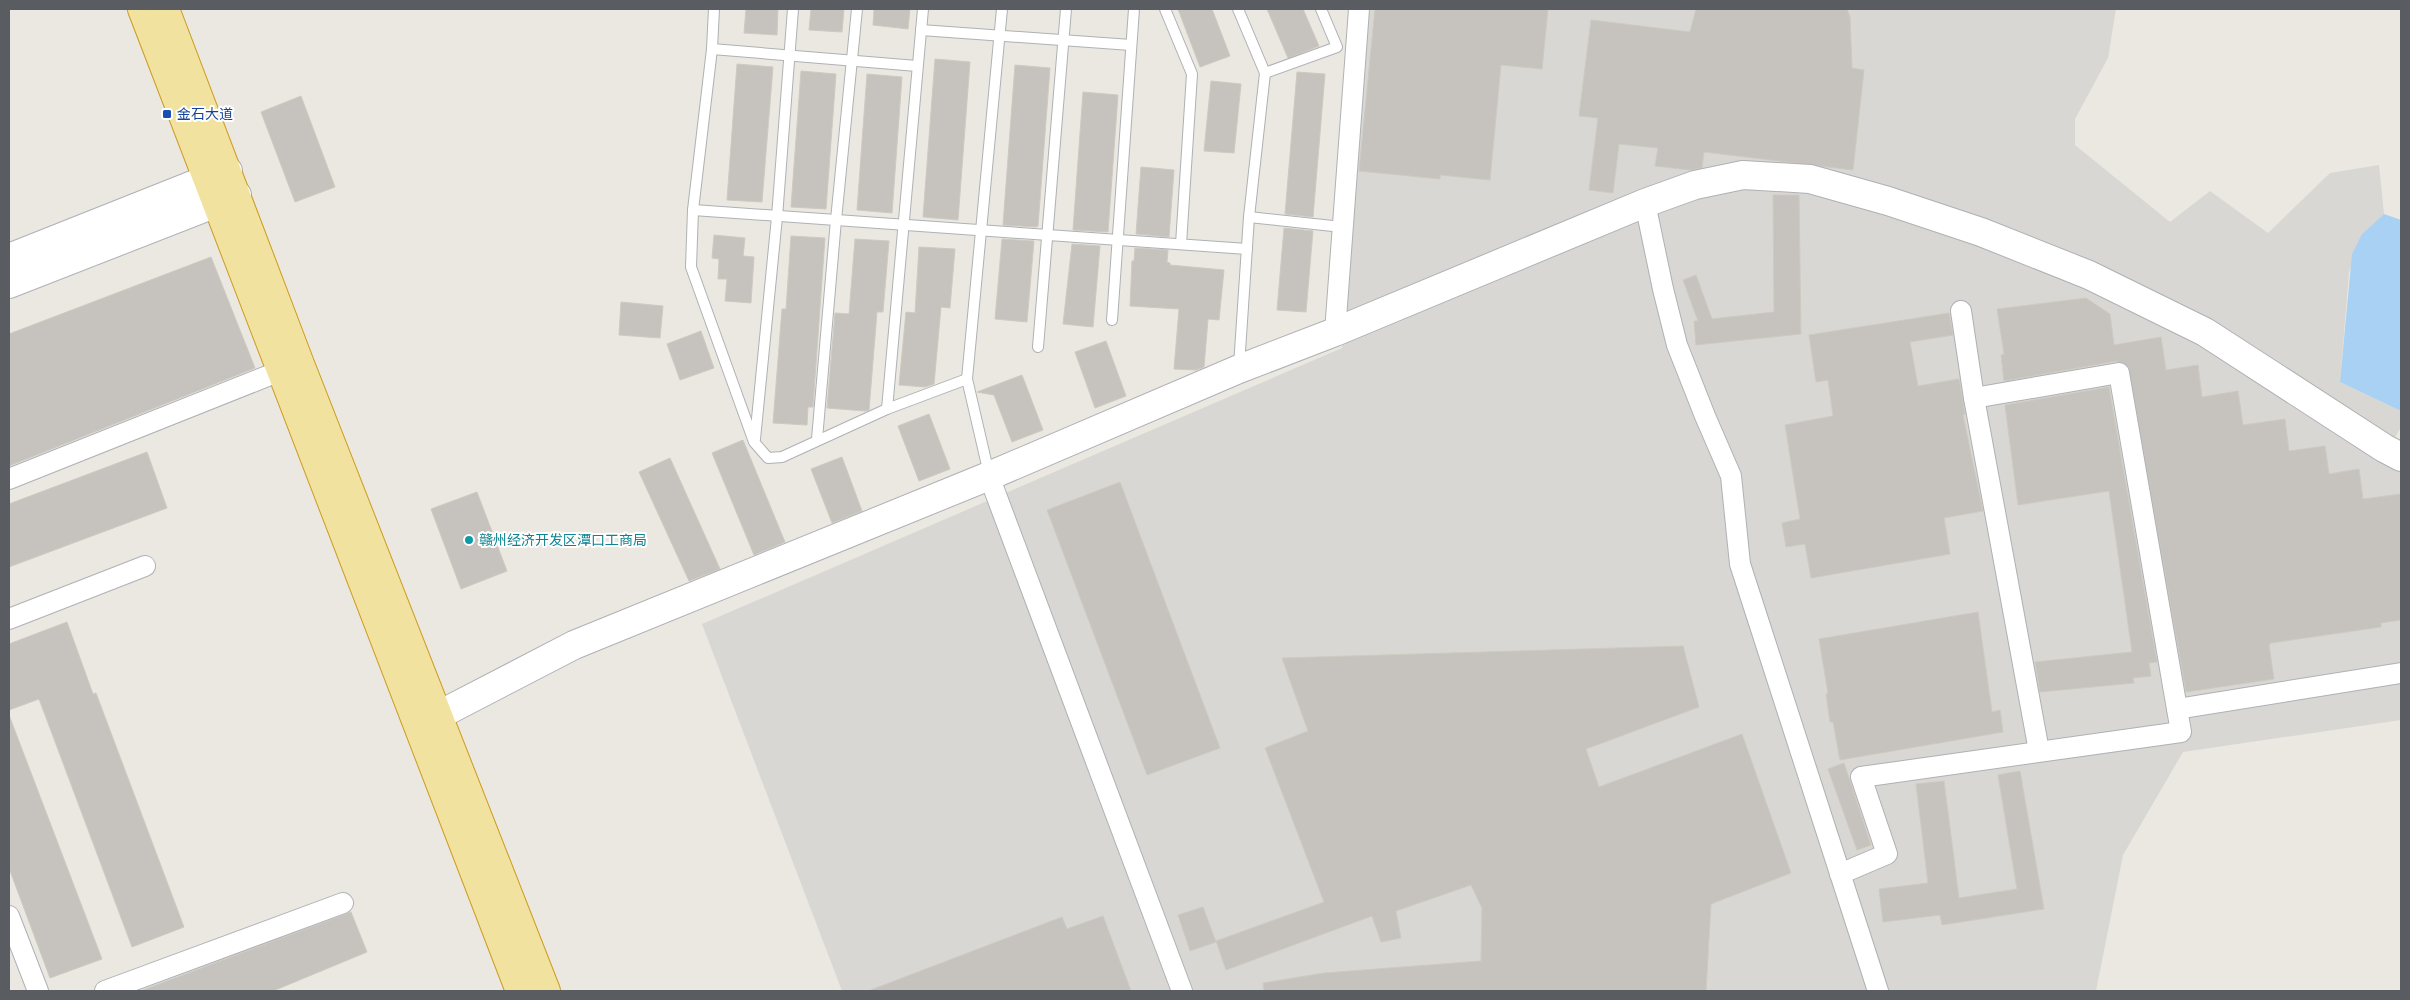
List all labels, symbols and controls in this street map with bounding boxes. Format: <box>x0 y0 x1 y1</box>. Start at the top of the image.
place label: 金石大道 <box>177 106 233 123</box>
marker: 金石大道 <box>161 108 173 120</box>
place label: 赣州经济开发区潭口工商局 <box>479 532 647 549</box>
marker: 赣州经济开发区潭口工商局 <box>463 534 475 546</box>

